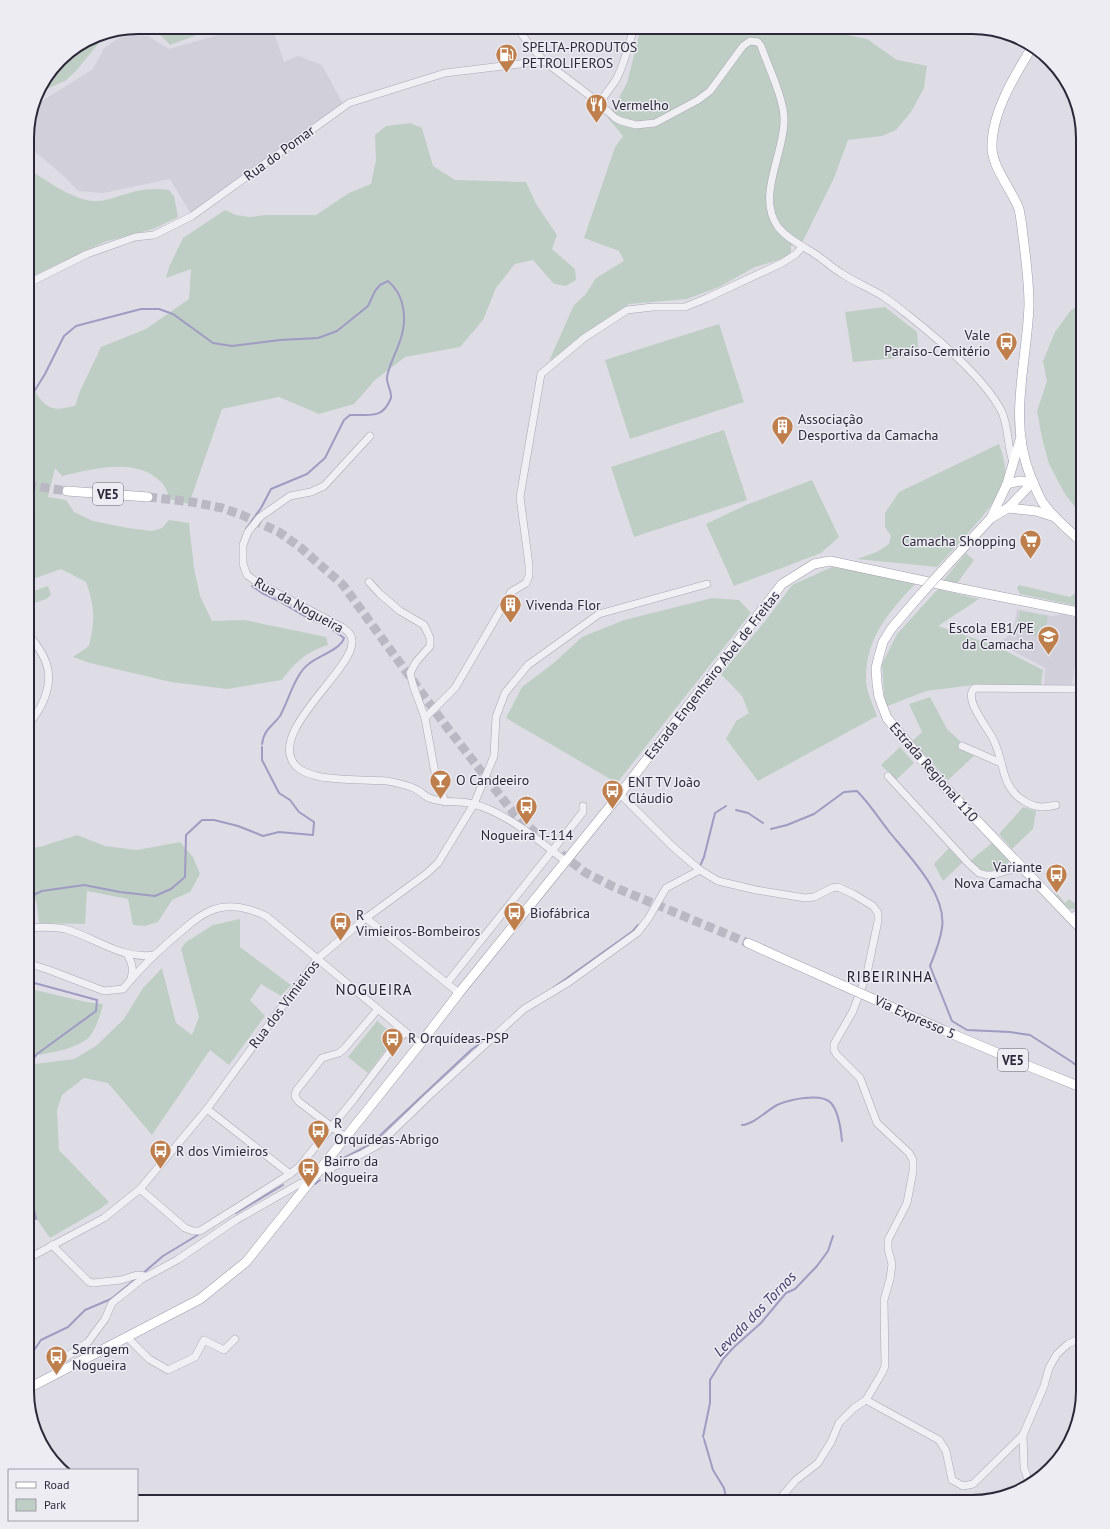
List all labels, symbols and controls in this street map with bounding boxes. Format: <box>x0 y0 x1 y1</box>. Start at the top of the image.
place label: SPELTA-PRODUTOS PETROLIFEROS <box>522 38 637 72</box>
fuel station icon: SPELTA-PRODUTOS PETROLIFEROS <box>493 42 519 75</box>
restaurant icon: Vermelho <box>584 92 610 125</box>
place label: Vermelho <box>611 96 669 114</box>
street label: Rua do Pomar <box>240 121 318 185</box>
place label: Vale Paraíso-Cemitério <box>884 326 990 360</box>
bus stop icon: Vale Paraíso-Cemitério <box>993 330 1019 363</box>
place label: Associação Desportiva da Camacha <box>798 410 939 444</box>
building icon: Associação Desportiva da Camacha <box>769 414 795 447</box>
road number: VE5 <box>93 483 123 505</box>
supermarket icon: Camacha Shopping <box>1018 528 1044 561</box>
place label: Camacha Shopping <box>902 532 1016 550</box>
street label: Rua da Nogueira <box>251 573 347 637</box>
street label: Estrada Engenheiro Abel de Freitas <box>641 587 784 763</box>
building icon: Vivenda Flor <box>497 592 523 625</box>
place label: Vivenda Flor <box>525 596 601 614</box>
place label: Escola EB1/PE da Camacha <box>949 619 1034 653</box>
school or university icon: Escola EB1/PE da Camacha <box>1036 623 1062 656</box>
street label: Estrada Regional 110 <box>886 718 983 826</box>
bar icon: O Candeeiro <box>428 767 454 800</box>
place label: O Candeeiro <box>456 771 529 789</box>
place label: ENT TV João Cláudio <box>628 773 701 807</box>
bus stop icon: ENT TV João Cláudio <box>599 777 625 810</box>
bus stop icon: Nogueira T-114 <box>514 794 540 827</box>
place label: Nogueira T-114 <box>481 826 574 844</box>
place label: Variante Nova Camacha <box>954 858 1042 892</box>
bus stop icon: Variante Nova Camacha <box>1044 862 1070 895</box>
bus stop icon: Biofábrica <box>502 900 528 933</box>
place label: Biofábrica <box>530 904 590 922</box>
place label: R Vimieiros-Bombeiros <box>355 906 481 940</box>
bus stop icon: R Vimieiros-Bombeiros <box>328 910 354 943</box>
street label: Rua dos Vimieiros <box>245 956 323 1052</box>
district label: RIBEIRINHA <box>847 967 933 986</box>
district label: NOGUEIRA <box>335 980 413 999</box>
street label: Via Expresso 5 <box>871 991 958 1043</box>
bus stop icon: R Orquídeas-PSP <box>380 1025 406 1058</box>
place label: R Orquídeas-PSP <box>408 1029 509 1047</box>
road number: VE5 <box>998 1049 1028 1071</box>
place label: R Orquídeas-Abrigo <box>334 1114 439 1148</box>
bus stop icon: R Orquídeas-Abrigo <box>305 1118 331 1151</box>
bus stop icon: R dos Vimieiros <box>148 1138 174 1171</box>
place label: R dos Vimieiros <box>176 1142 268 1160</box>
place label: Bairro da Nogueira <box>324 1152 379 1186</box>
bus stop icon: Bairro da Nogueira <box>295 1156 321 1189</box>
water label: Levada dos Tornos <box>709 1267 800 1360</box>
place label: Serragem Nogueira <box>72 1340 129 1374</box>
bus stop icon: Serragem Nogueira <box>43 1344 69 1377</box>
legend <box>8 1469 138 1521</box>
text: Road <box>44 1477 69 1492</box>
text: Park <box>44 1497 66 1512</box>

